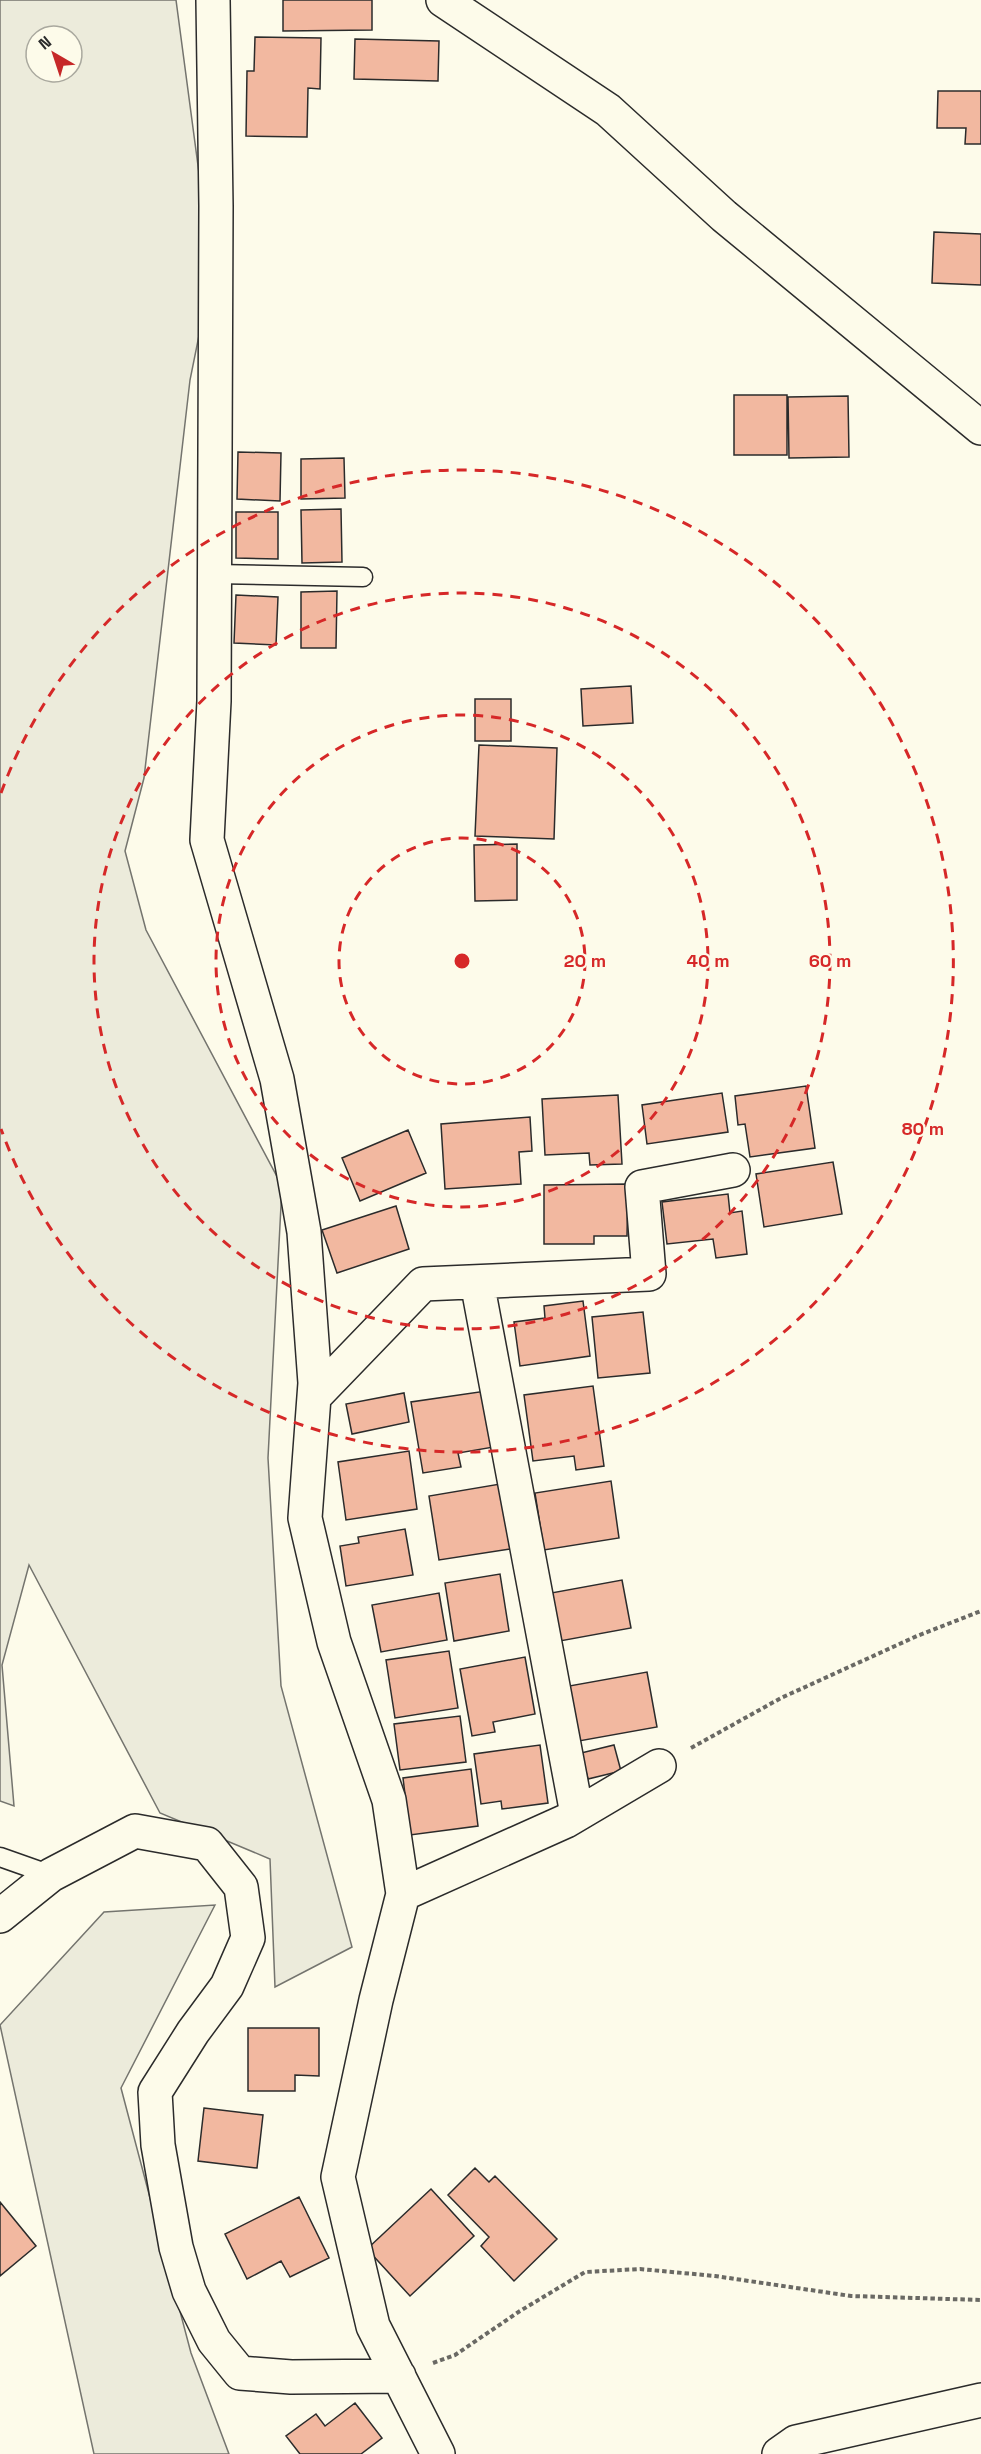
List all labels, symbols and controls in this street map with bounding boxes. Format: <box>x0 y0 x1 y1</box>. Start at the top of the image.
north arrow <box>24 24 84 84</box>
text: N <box>34 31 56 54</box>
text: 20 m <box>564 949 606 972</box>
text: 40 m <box>686 949 730 972</box>
text: 60 m <box>809 949 851 972</box>
centre of rings <box>452 951 472 971</box>
text: 80 m <box>902 1117 944 1140</box>

